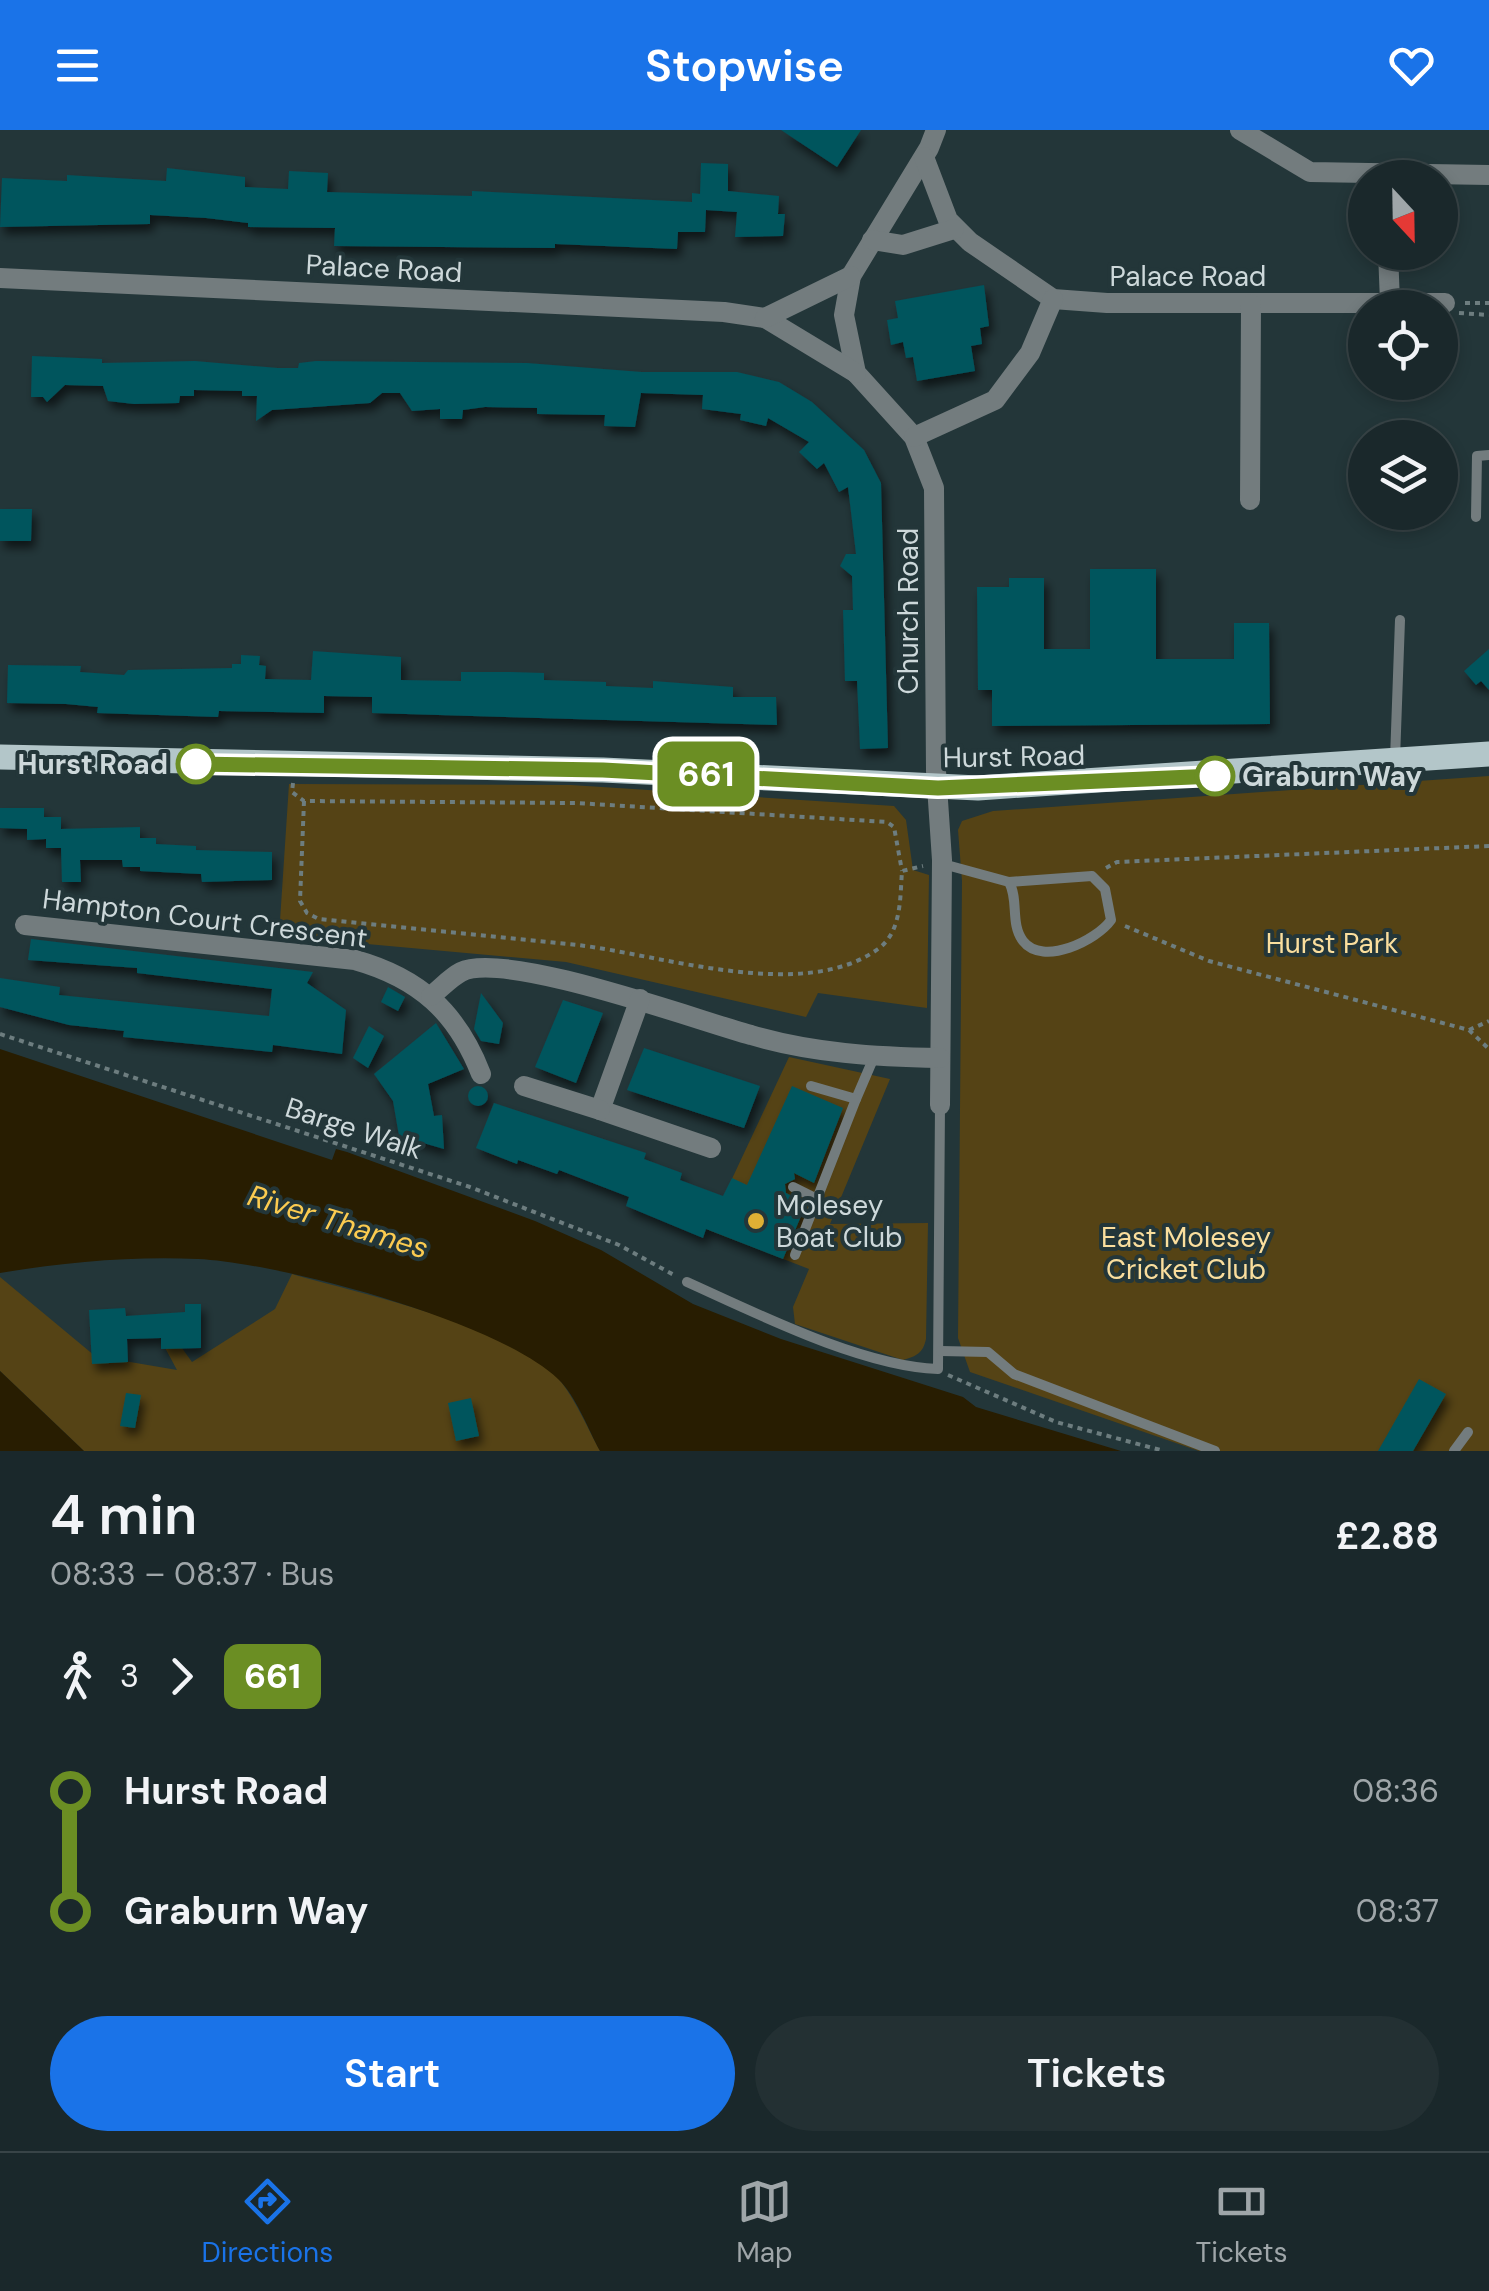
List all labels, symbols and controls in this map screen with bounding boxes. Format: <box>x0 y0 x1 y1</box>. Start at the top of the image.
text: Stopwise <box>645 36 844 95</box>
icon: menu <box>50 38 105 93</box>
icon: heart <box>1384 38 1439 93</box>
north arrow <box>1348 160 1458 270</box>
map controls <box>1348 160 1458 530</box>
street label: Palace Road <box>305 246 463 291</box>
street label: Palace Road <box>1110 258 1266 295</box>
button: locate <box>1348 290 1458 400</box>
button: layers <box>1348 420 1458 530</box>
street label: Church Road <box>890 528 927 694</box>
street label: Hurst Road <box>942 737 1086 776</box>
line badge: 661 <box>648 742 764 806</box>
marker: Hurst Road <box>177 745 215 783</box>
place label: Hurst Road <box>17 746 168 783</box>
text: 661 <box>677 751 735 797</box>
marker: Graburn Way <box>1196 757 1234 795</box>
place label: Graburn Way <box>1242 758 1422 795</box>
street label: Hampton Court Crescent <box>40 880 370 957</box>
park label: Hurst Park <box>1266 925 1398 962</box>
street label: Barge Walk <box>281 1089 427 1168</box>
water label: River Thames <box>243 1176 433 1267</box>
place label: Molesey Boat Club <box>776 1187 903 1256</box>
marker: Molesey Boat Club <box>745 1210 767 1232</box>
park label: East Molesey Cricket Club <box>1101 1219 1271 1288</box>
text: 4 min <box>50 1479 197 1551</box>
text: £2.88 <box>1336 1511 1439 1561</box>
text: 08:33 – 08:37 · Bus <box>50 1553 334 1595</box>
icon: walk <box>50 1649 105 1704</box>
icon: forward <box>154 1649 209 1704</box>
text: 661 <box>244 1653 301 1699</box>
text: 3 <box>120 1655 139 1697</box>
text: Hurst Road <box>124 1766 328 1816</box>
text: 08:36 <box>1352 1770 1439 1812</box>
text: Graburn Way <box>124 1886 369 1936</box>
text: 08:37 <box>1356 1890 1439 1932</box>
button: Start <box>50 2016 735 2131</box>
button: Tickets <box>755 2016 1439 2131</box>
tab: Directions <box>201 2174 333 2271</box>
tab: Map <box>736 2174 793 2271</box>
tab: Tickets <box>1195 2174 1287 2271</box>

